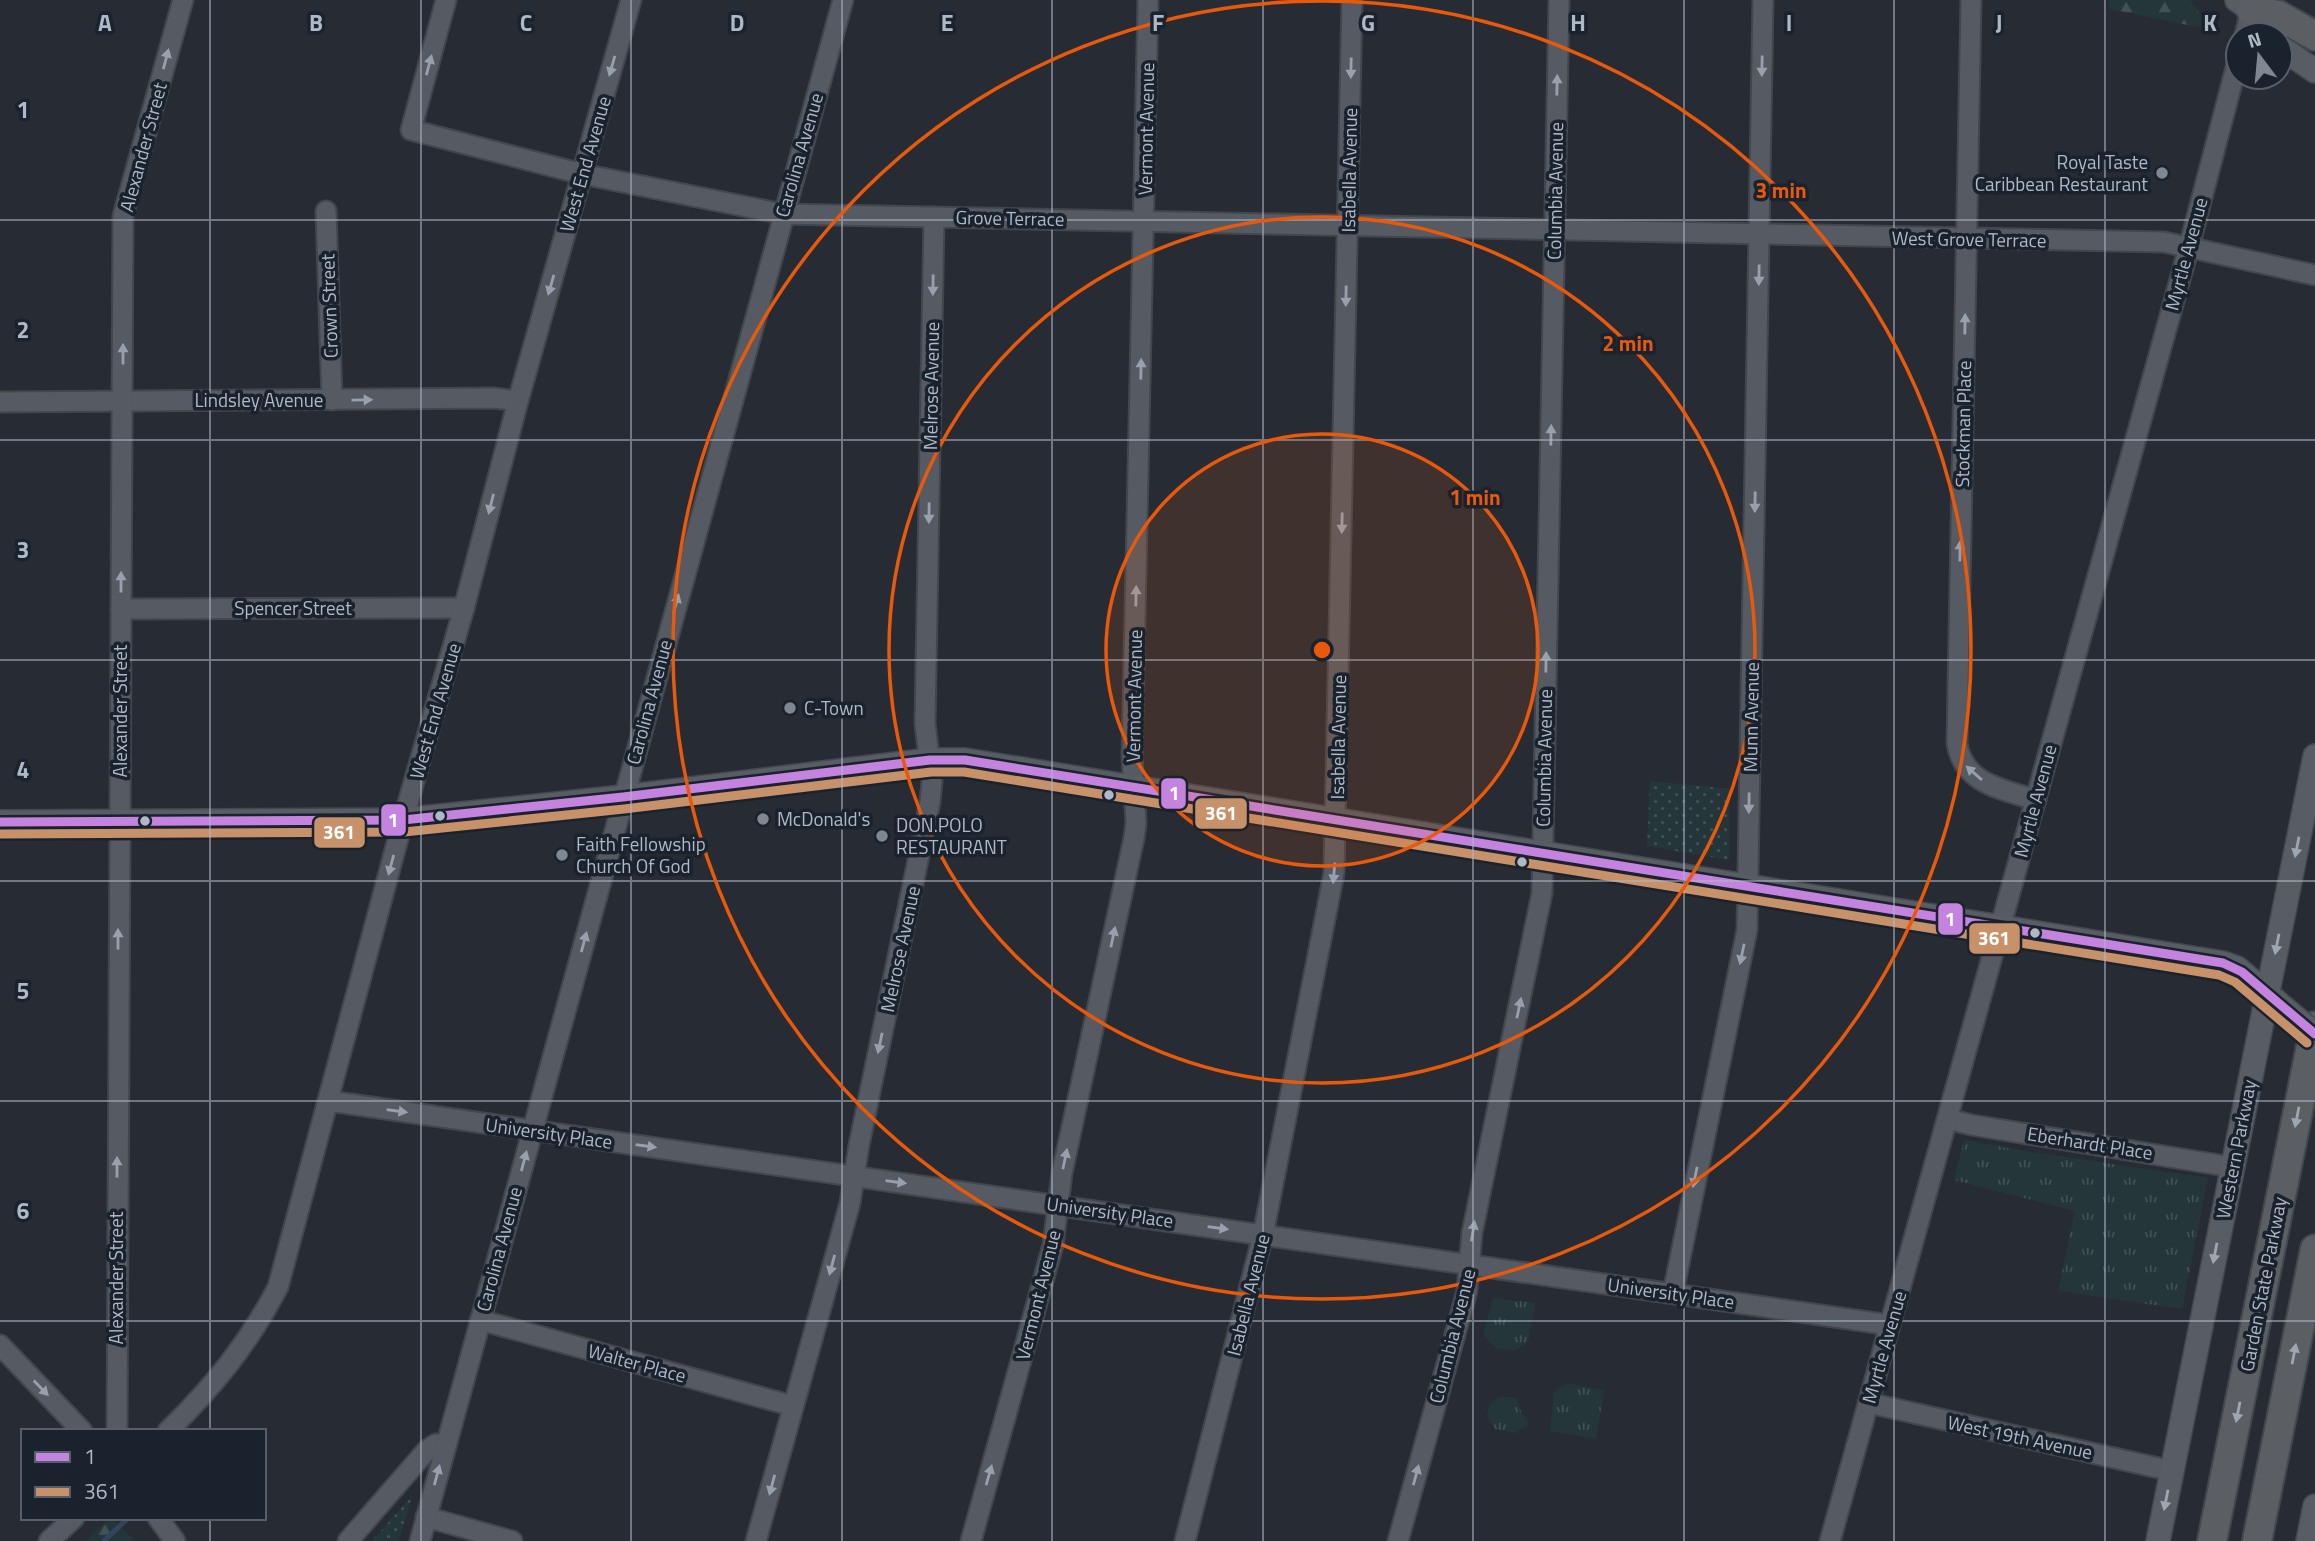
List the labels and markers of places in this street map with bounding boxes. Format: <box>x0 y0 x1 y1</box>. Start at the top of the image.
place label: Royal Taste Caribbean Restaurant <box>1975 147 2148 198</box>
marker: Royal Taste Caribbean Restaurant <box>2154 165 2170 181</box>
centre of rings <box>1310 638 1334 662</box>
place label: C-Town <box>804 693 864 722</box>
marker: C-Town <box>782 700 798 716</box>
unlabelled marker <box>1102 788 1116 802</box>
place label: McDonald's <box>777 804 870 833</box>
unlabelled marker <box>433 809 447 823</box>
place label: DON.POLO RESTAURANT <box>896 810 1007 861</box>
marker: McDonald's <box>755 811 771 827</box>
unlabelled marker <box>138 814 152 828</box>
marker: DON.POLO RESTAURANT <box>874 828 890 844</box>
place label: Faith Fellowship Church Of God <box>576 829 706 880</box>
marker: Faith Fellowship Church Of God <box>554 847 570 863</box>
unlabelled marker <box>1515 855 1529 869</box>
unlabelled marker <box>2028 926 2042 940</box>

